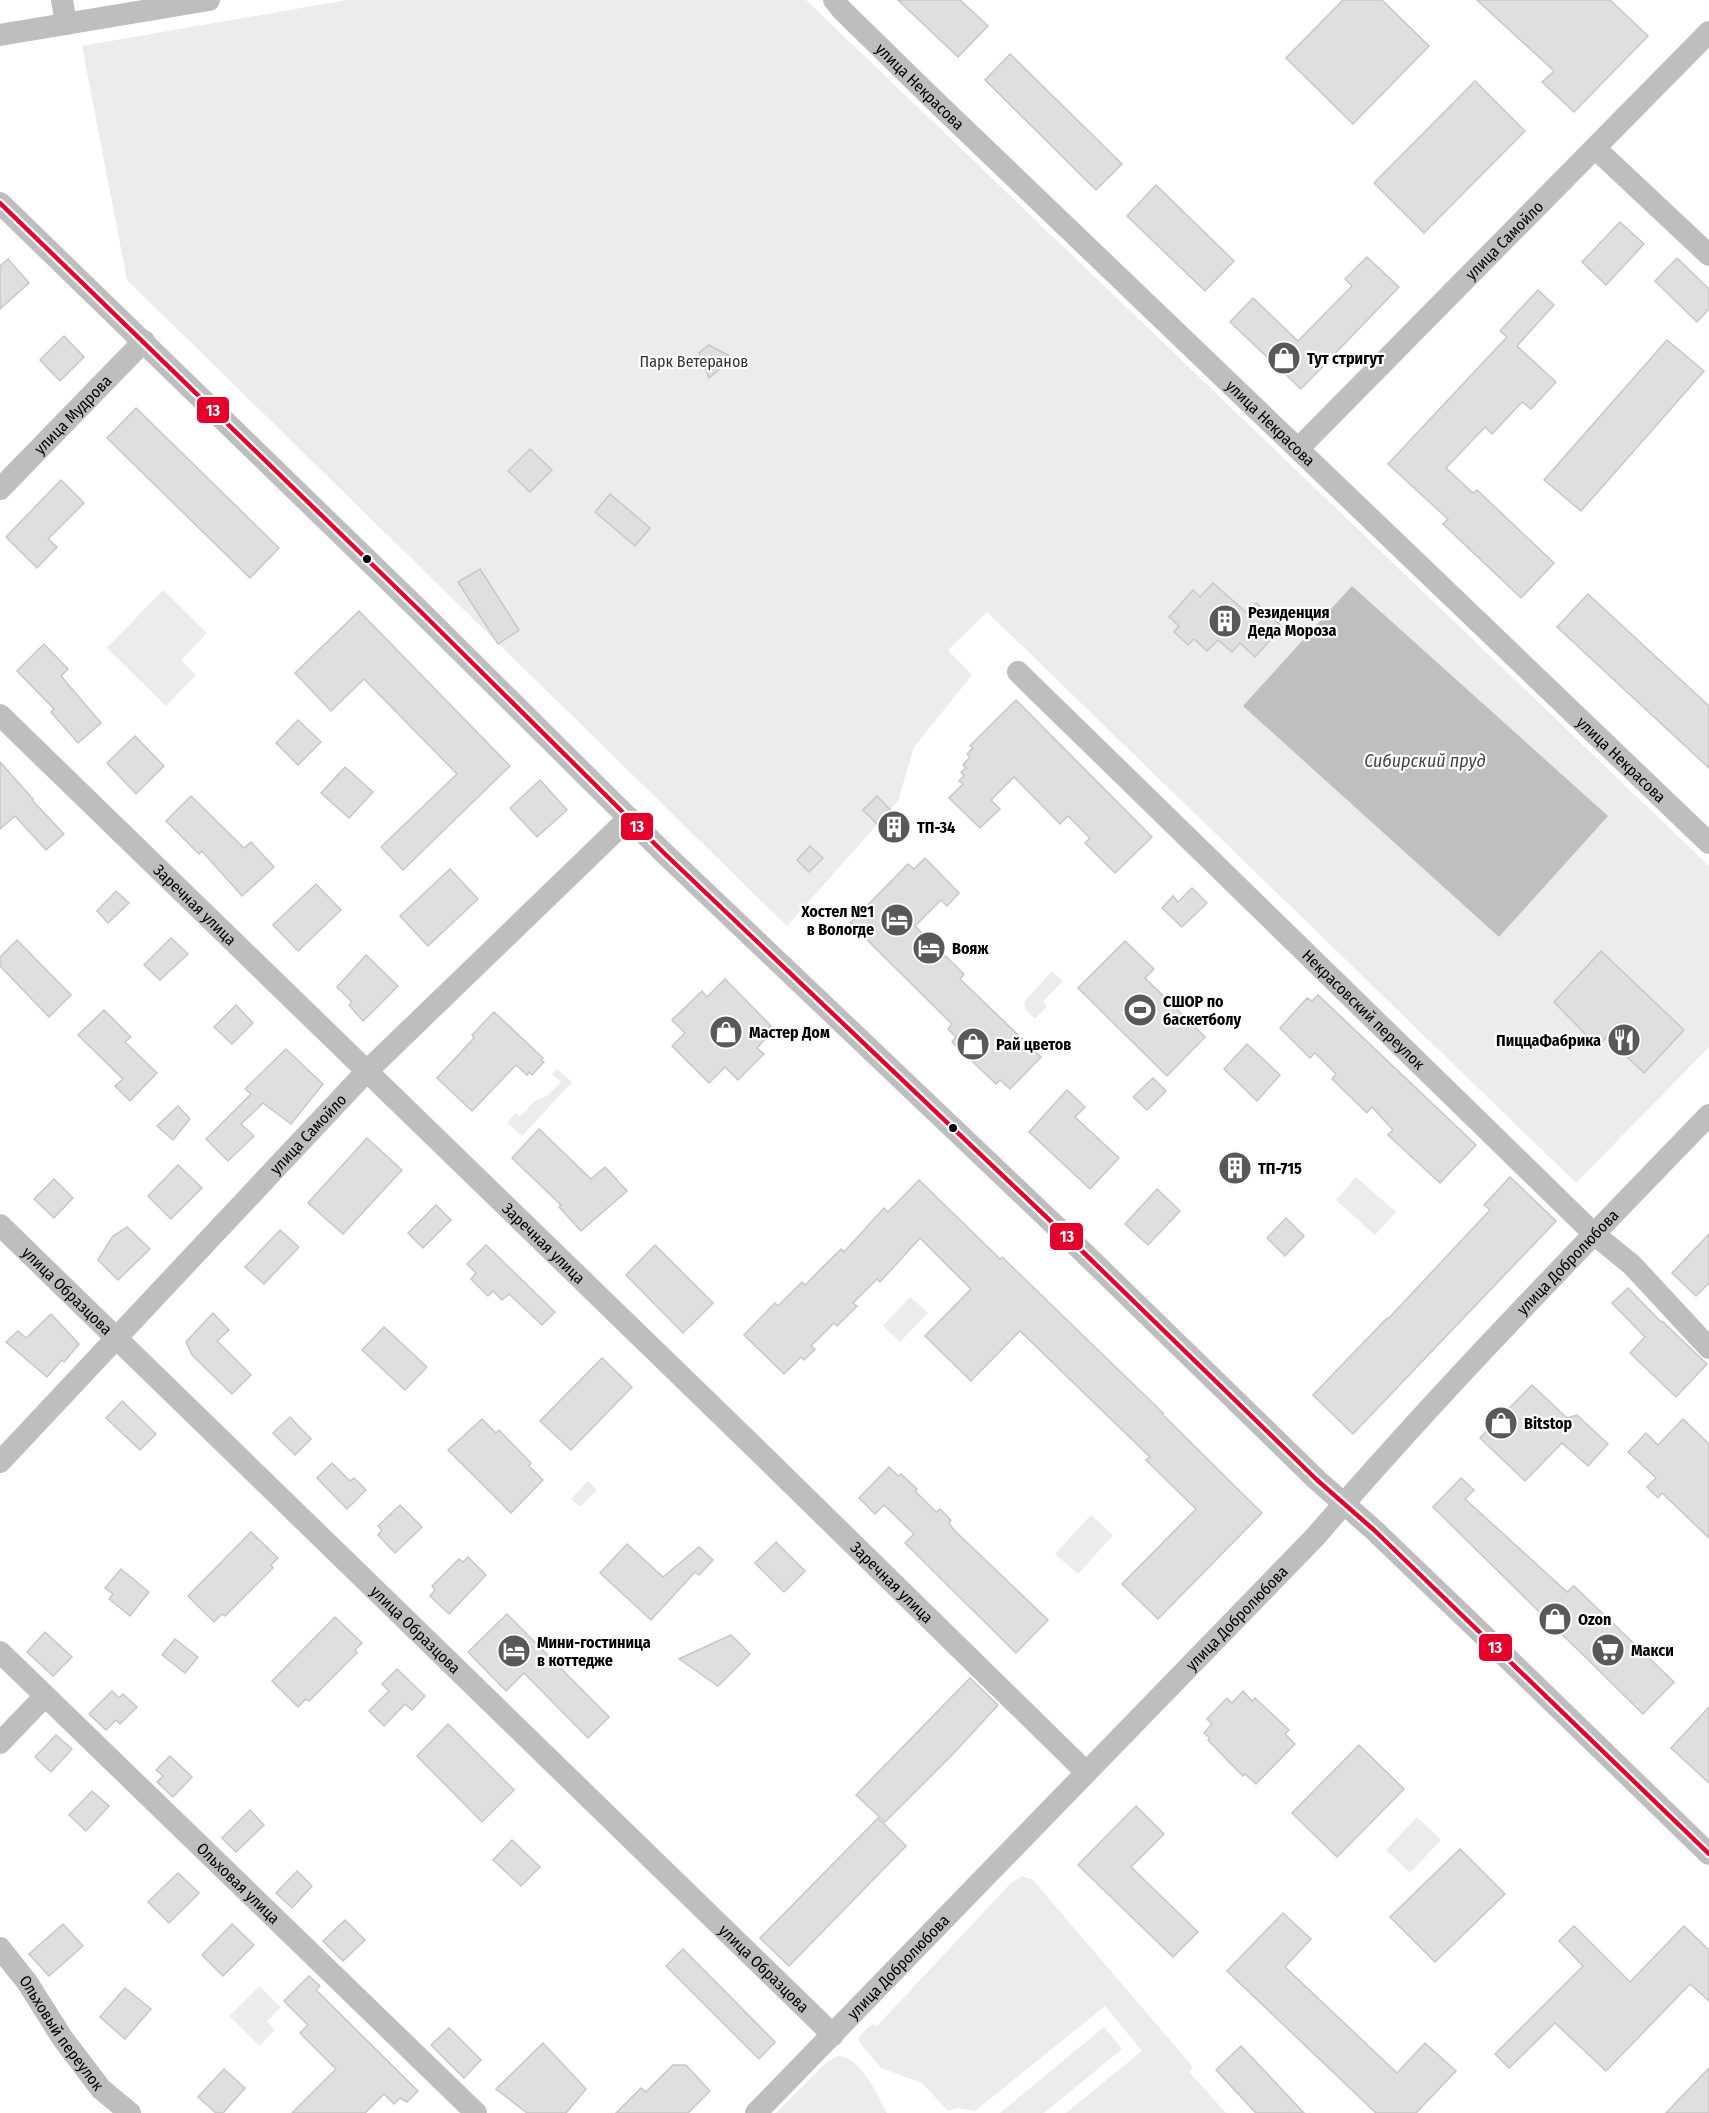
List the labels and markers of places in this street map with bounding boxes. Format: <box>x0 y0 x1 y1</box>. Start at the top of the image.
shop icon: Тут стригут <box>1266 340 1302 376</box>
place label: Тут стригут <box>1307 349 1384 368</box>
unlabelled marker <box>361 553 373 565</box>
building icon: Резиденция Деда Мороза <box>1207 603 1243 639</box>
place label: Резиденция Деда Мороза <box>1247 603 1337 640</box>
building icon: ТП-34 <box>876 809 912 845</box>
place label: ТП-34 <box>917 818 955 837</box>
place label: Хостел №1 в Вологде <box>800 902 874 939</box>
hotel icon: Хостел №1 в Вологде <box>879 902 915 938</box>
hotel icon: Вояж <box>911 930 947 966</box>
place label: Вояж <box>952 939 988 958</box>
sports icon: СШОР по баскетболу <box>1122 992 1158 1028</box>
place label: СШОР по баскетболу <box>1163 992 1241 1029</box>
shop icon: Мастер Дом <box>708 1014 744 1050</box>
restaurant icon: ПиццаФабрика <box>1606 1022 1642 1058</box>
place label: Мастер Дом <box>749 1023 830 1042</box>
shop icon: Рай цветов <box>955 1026 991 1062</box>
place label: ПиццаФабрика <box>1496 1031 1601 1050</box>
place label: Рай цветов <box>996 1035 1071 1054</box>
unlabelled marker <box>947 1122 959 1134</box>
building icon: ТП-715 <box>1217 1150 1253 1186</box>
place label: ТП-715 <box>1258 1159 1302 1178</box>
shop icon: Bitstop <box>1483 1405 1519 1441</box>
place label: Bitstop <box>1524 1414 1573 1433</box>
shop icon: Ozon <box>1537 1601 1573 1637</box>
place label: Ozon <box>1578 1610 1611 1629</box>
supermarket icon: Макси <box>1590 1632 1626 1668</box>
hotel icon: Мини-гостиница в коттедже <box>496 1633 532 1669</box>
place label: Мини-гостиница в коттедже <box>537 1633 651 1670</box>
place label: Макси <box>1631 1641 1674 1660</box>

